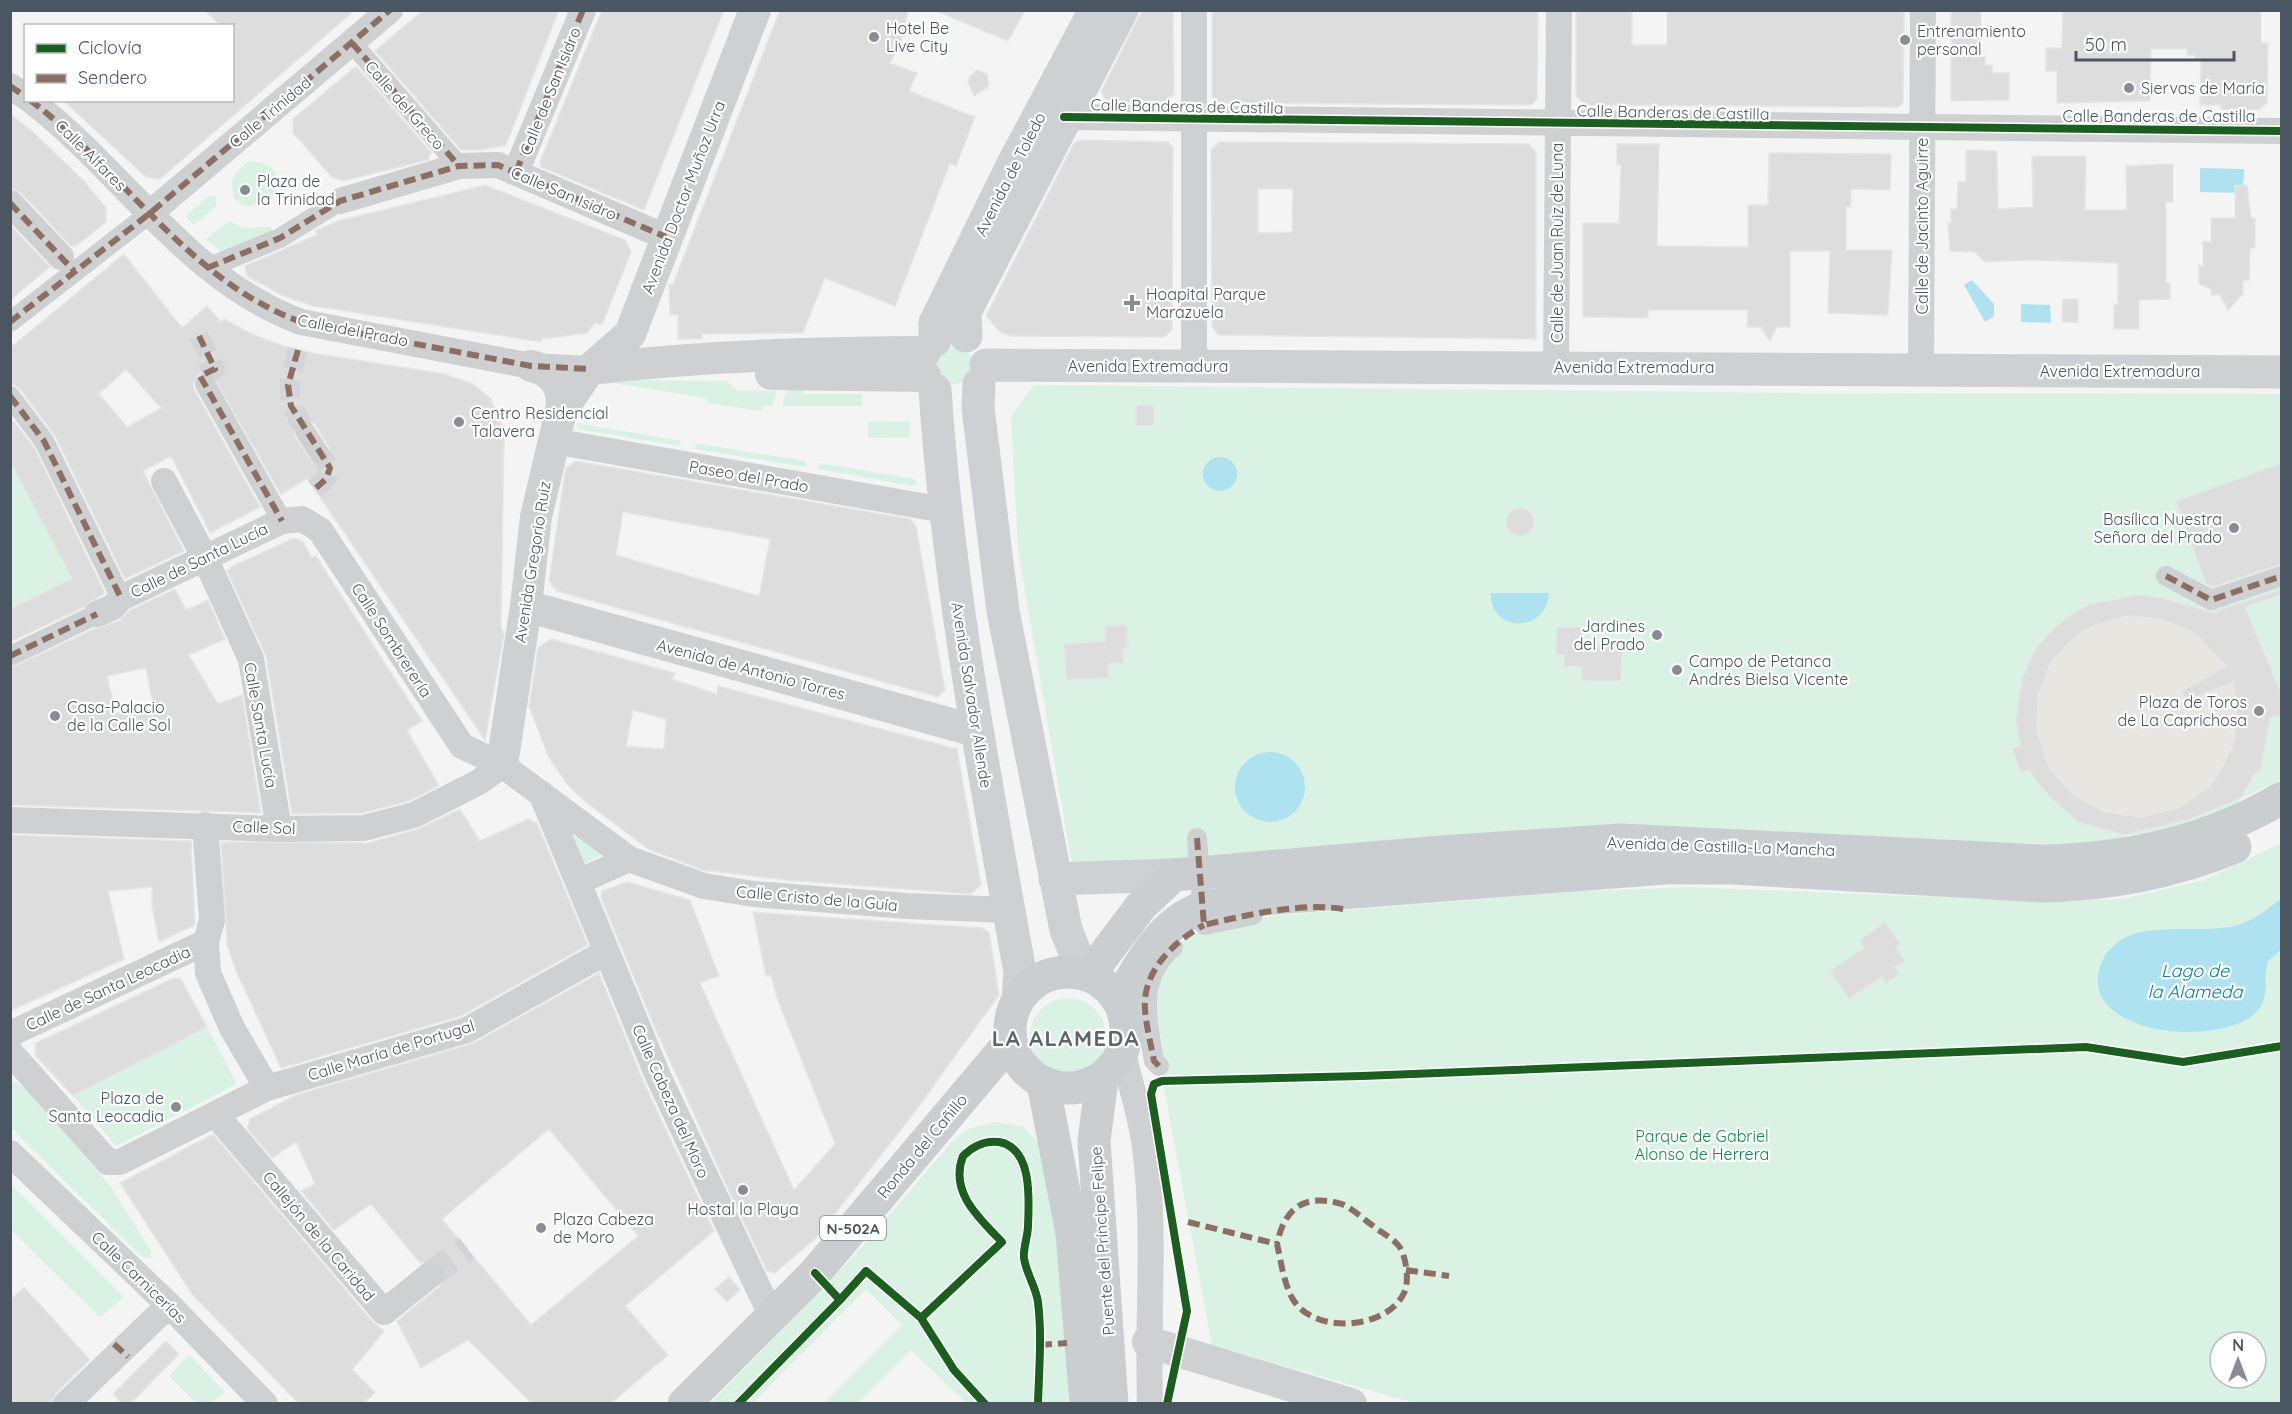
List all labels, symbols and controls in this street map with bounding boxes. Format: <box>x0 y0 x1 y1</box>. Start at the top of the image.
place label: Hotel Be Live City <box>886 18 949 56</box>
place label: Entrenamiento personal <box>1917 21 2026 59</box>
legend <box>24 24 234 102</box>
street label: Calle de San Isidro <box>515 24 585 158</box>
scale bar <box>2076 24 2234 62</box>
marker: Hotel Be Live City <box>867 30 881 44</box>
marker: Entrenamiento personal <box>1898 33 1912 47</box>
text: 50 m <box>2085 33 2127 56</box>
text: Ciclovía <box>78 36 142 59</box>
street label: Calle del Greco <box>361 56 449 154</box>
text: Sendero <box>78 66 147 89</box>
street label: Calle Trinidad <box>225 72 315 152</box>
place label: Siervas de María <box>2141 78 2265 98</box>
marker: Siervas de María <box>2122 81 2136 95</box>
street label: Calle Banderas de Castilla <box>1090 94 1284 118</box>
street label: Avenida Doctor Muñoz Urra <box>637 98 729 296</box>
street label: Calle Banderas de Castilla <box>1576 100 1770 124</box>
street label: Calle Banderas de Castilla <box>2062 106 2256 126</box>
street label: Avenida de Toledo <box>970 109 1050 239</box>
street label: Calle Alfares <box>51 115 131 195</box>
street label: Calle de Jacinto Aguirre <box>1912 138 1932 314</box>
street label: Calle de Juan Ruiz de Luna <box>1547 143 1567 343</box>
street label: Calle San Isidro <box>508 162 620 224</box>
place label: Plaza de la Trinidad <box>257 171 335 209</box>
marker: Plaza de la Trinidad <box>238 183 252 197</box>
place label: Hoapital Parque Marazuela <box>1146 284 1266 322</box>
marker: Hoapital Parque Marazuela <box>1123 294 1141 312</box>
street label: Calle del Prado <box>296 309 410 351</box>
street label: Avenida Extremadura <box>1068 356 1228 376</box>
street label: Avenida Extremadura <box>1554 357 1714 377</box>
street label: Avenida Extremadura <box>2040 361 2200 381</box>
place label: Centro Residencial Talavera <box>471 403 609 441</box>
marker: Centro Residencial Talavera <box>452 415 466 429</box>
street label: Paseo del Prado <box>688 456 810 496</box>
street label: Avenida Gregorio Ruiz <box>509 480 555 644</box>
place label: Basílica Nuestra Señora del Prado <box>2094 509 2222 547</box>
street label: Calle de Santa Lucía <box>127 518 271 602</box>
marker: Basílica Nuestra Señora del Prado <box>2227 521 2241 535</box>
street label: Calle Sombrerería <box>347 579 437 701</box>
street label: Avenida Salvador Allende <box>947 600 997 790</box>
place label: Jardines del Prado <box>1574 616 1645 654</box>
marker: Jardines del Prado <box>1650 628 1664 642</box>
street label: Avenida de Antonio Torres <box>655 634 847 704</box>
place label: Campo de Petanca Andrés Bielsa Vicente <box>1689 651 1848 689</box>
street label: Calle Santa Lucía <box>240 661 282 789</box>
marker: Campo de Petanca Andrés Bielsa Vicente <box>1670 663 1684 677</box>
place label: Plaza de Toros de La Caprichosa <box>2118 692 2247 730</box>
place label: Casa-Palacio de la Calle Sol <box>67 697 171 735</box>
marker: Plaza de Toros de La Caprichosa <box>2252 704 2266 718</box>
marker: Casa-Palacio de la Calle Sol <box>48 709 62 723</box>
street label: Calle Sol <box>232 816 296 838</box>
street label: Avenida de Castilla-La Mancha <box>1606 832 1836 860</box>
street label: Calle Cristo de la Guía <box>736 881 898 915</box>
street label: Calle de Santa Leocadia <box>23 941 193 1035</box>
water label: Lago de la Alameda <box>2147 959 2244 1003</box>
street label: Calle María de Portugal <box>305 1015 477 1085</box>
street label: Calle Cabeza del Moro <box>628 1021 714 1181</box>
district label: LA ALAMEDA <box>992 1024 1140 1052</box>
place label: Plaza de Santa Leocadia <box>49 1088 164 1126</box>
street label: Ronda del Cañillo <box>873 1090 971 1202</box>
marker: Plaza de Santa Leocadia <box>169 1100 183 1114</box>
park label: Parque de Gabriel Alonso de Herrera <box>1635 1126 1769 1164</box>
street label: Puente del Príncipe Felipe <box>1085 1146 1119 1336</box>
street label: Callejón de la Caridad <box>259 1167 379 1305</box>
marker: Hostal la Playa <box>736 1183 750 1197</box>
place label: Hostal la Playa <box>687 1199 799 1219</box>
place label: Plaza Cabeza de Moro <box>553 1209 654 1247</box>
road number: N-502A <box>820 1216 886 1240</box>
marker: Plaza Cabeza de Moro <box>534 1221 548 1235</box>
street label: Calle Carnicerías <box>88 1227 190 1327</box>
north arrow <box>2208 1330 2268 1390</box>
text: N <box>2232 1335 2244 1355</box>

